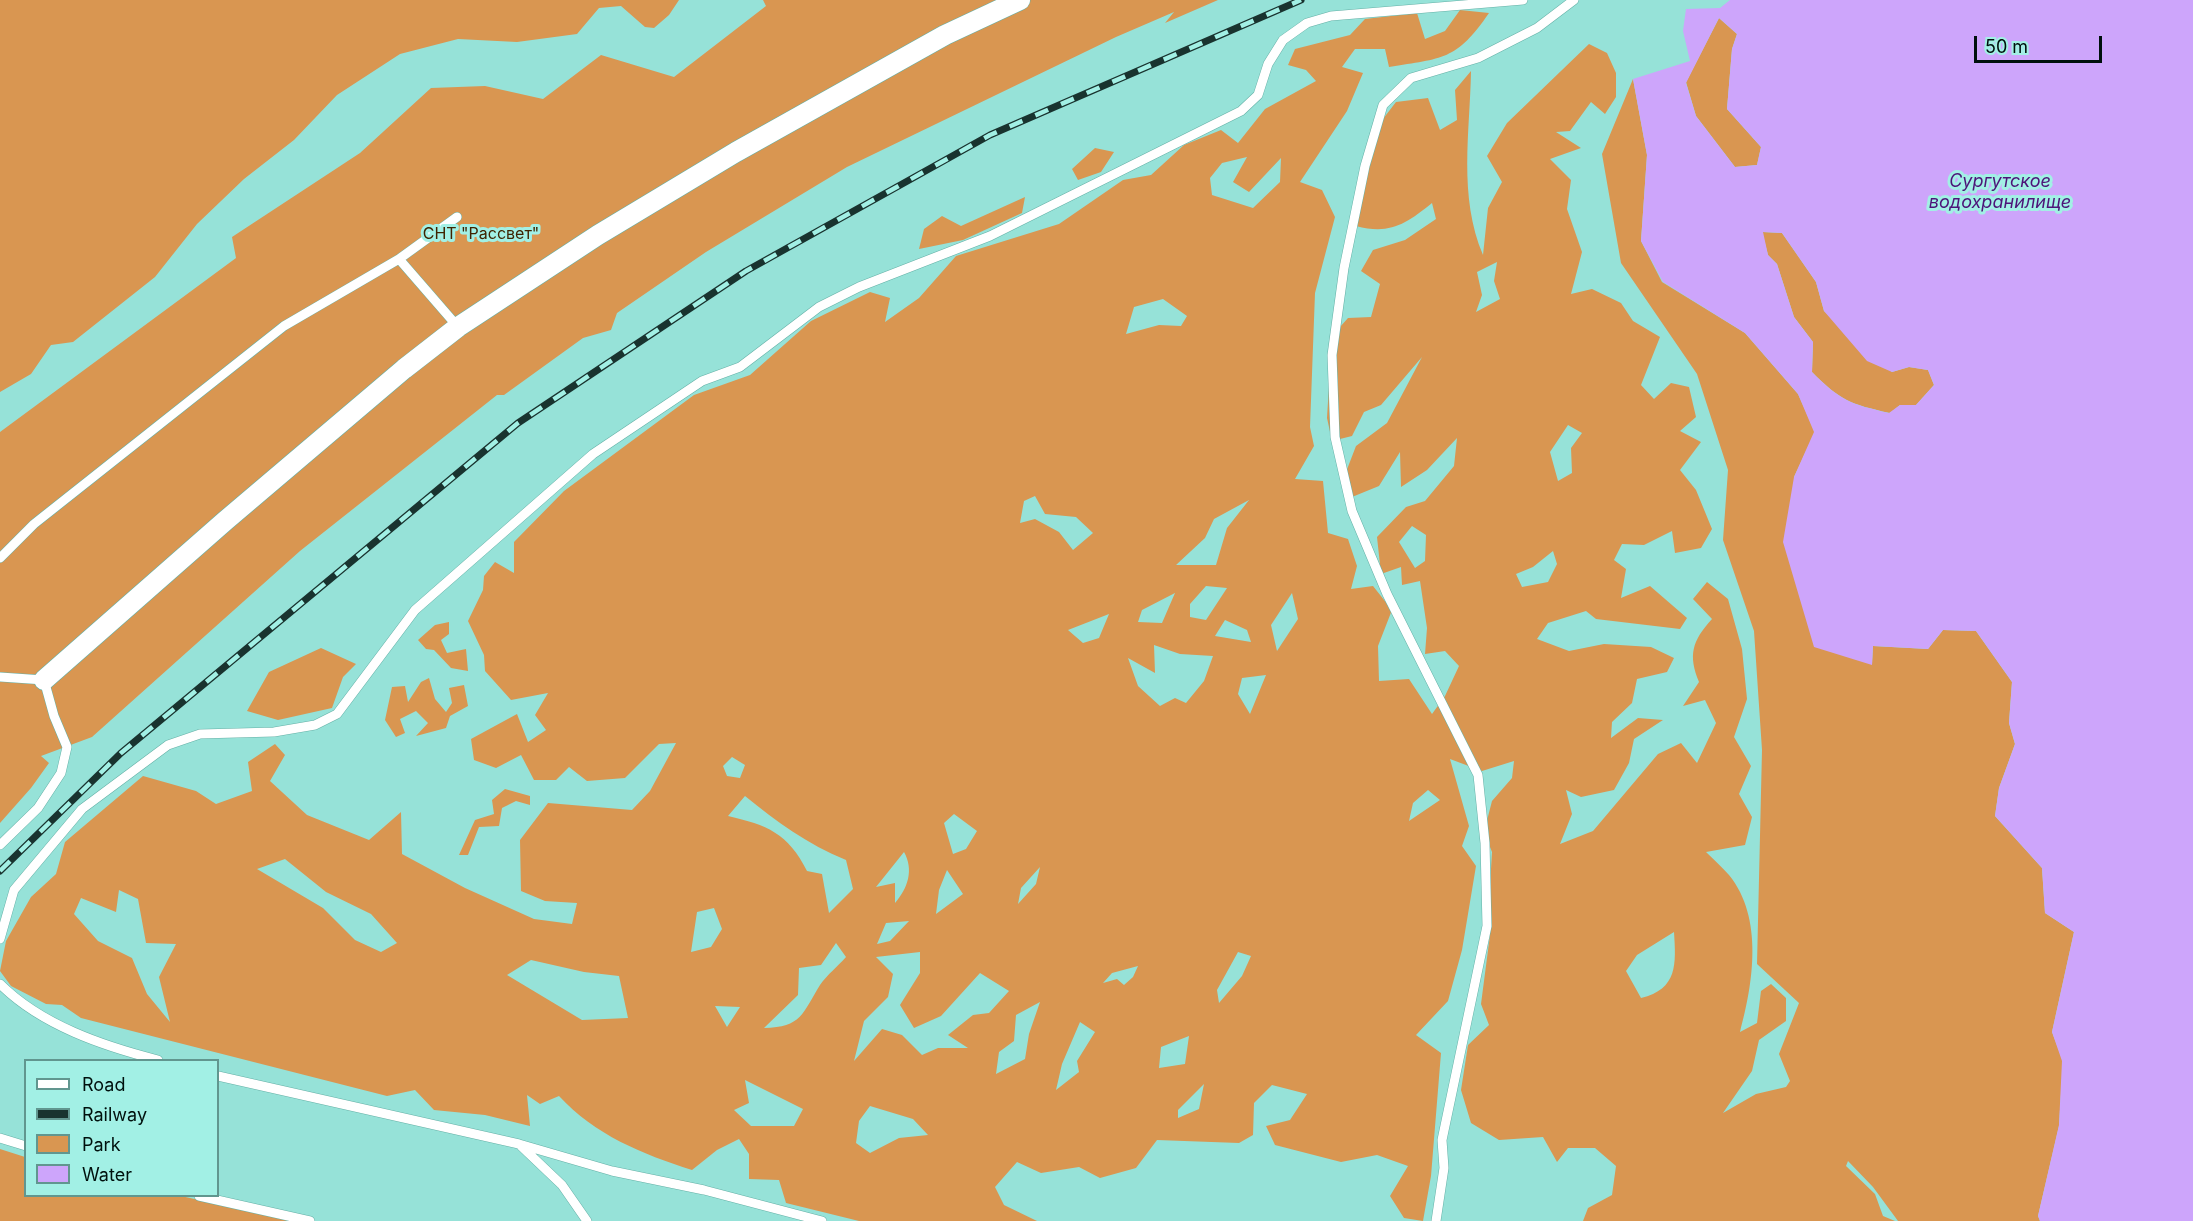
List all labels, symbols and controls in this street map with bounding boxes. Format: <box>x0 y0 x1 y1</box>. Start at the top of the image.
scale bar <box>1977 24 2104 62</box>
text: 50 m <box>1985 36 2028 57</box>
water label: Сургутское водохранилище <box>1929 171 2071 213</box>
park label: СНТ "Рассвет" <box>423 224 539 244</box>
legend <box>24 1059 219 1197</box>
text: Road <box>82 1074 125 1095</box>
text: Railway <box>82 1104 147 1125</box>
text: Park <box>82 1134 121 1155</box>
text: Water <box>82 1164 132 1185</box>

